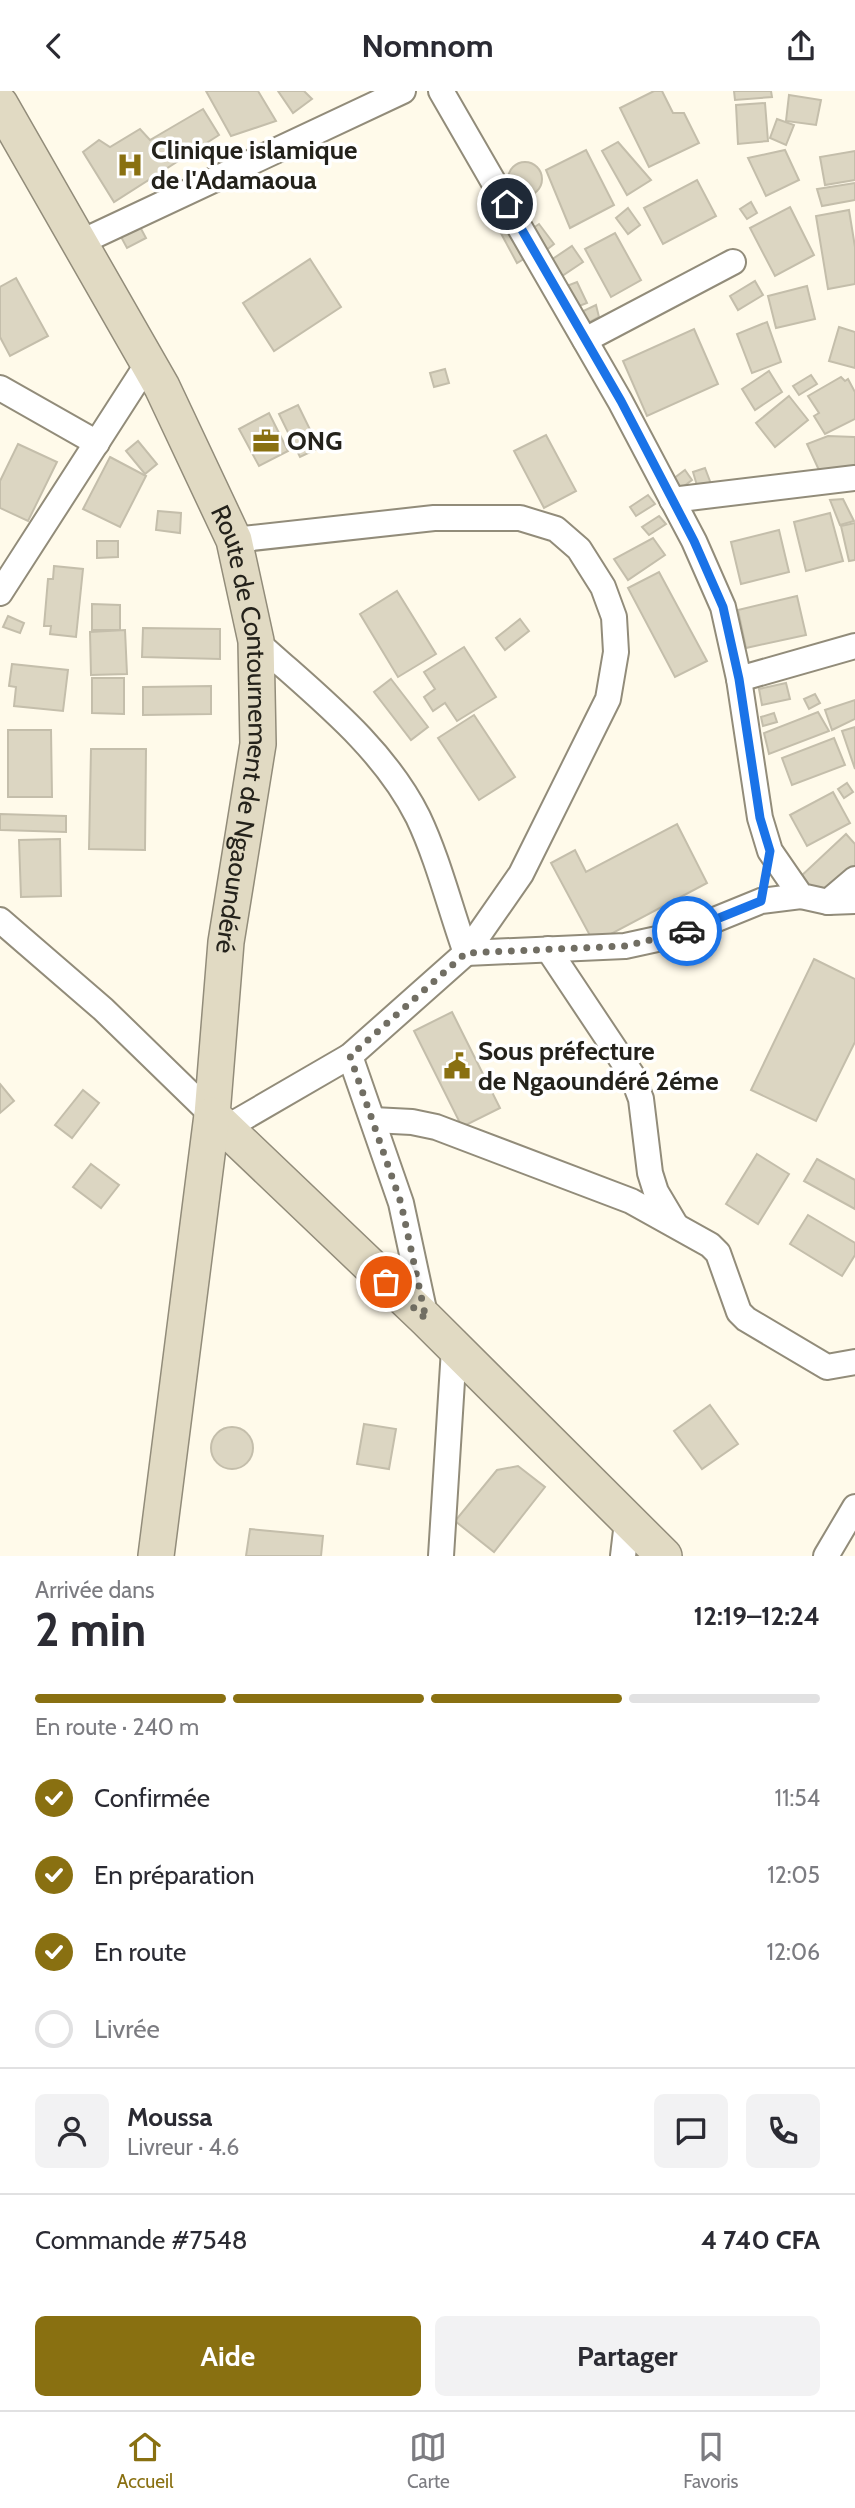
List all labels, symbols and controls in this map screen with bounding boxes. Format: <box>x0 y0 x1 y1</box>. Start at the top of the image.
text: Nomnom <box>362 26 493 65</box>
icon: back <box>35 27 73 65</box>
icon: share <box>782 27 820 65</box>
place label: Clinique islamique de l'Adamaoua <box>151 134 357 196</box>
hospital icon: Clinique islamique de l'Adamaoua <box>115 150 145 180</box>
pin <box>477 174 537 234</box>
icon: home <box>488 185 526 223</box>
place label: ONG <box>287 425 342 457</box>
office icon: ONG <box>251 426 281 456</box>
street label: Route de Contournement de Ngaoundéré <box>204 500 274 955</box>
courier <box>652 896 722 966</box>
icon: car <box>668 912 706 950</box>
place label: Sous préfecture de Ngaoundéré 2éme <box>478 1035 719 1097</box>
public building icon: Sous préfecture de Ngaoundéré 2éme <box>442 1051 472 1081</box>
pin <box>356 1252 416 1312</box>
icon: bag <box>367 1263 405 1301</box>
text: Arrivée dans <box>35 1576 155 1604</box>
text: 12:19–12:24 <box>694 1600 820 1632</box>
text: 2 min <box>35 1602 146 1658</box>
text: En route · 240 m <box>35 1713 199 1741</box>
icon: check <box>35 1779 73 1817</box>
text: Confirmée <box>94 1782 210 1814</box>
text: 11:54 <box>774 1784 820 1812</box>
icon: check <box>35 1856 73 1894</box>
text: En préparation <box>94 1859 255 1891</box>
text: 12:05 <box>767 1861 820 1889</box>
icon: check <box>35 1933 73 1971</box>
text: En route <box>94 1936 186 1968</box>
text: 12:06 <box>767 1938 820 1966</box>
text: Livrée <box>94 2013 160 2045</box>
button: person <box>35 2094 109 2168</box>
button: chat <box>654 2094 728 2168</box>
button: phone <box>746 2094 820 2168</box>
text: Moussa <box>127 2101 212 2133</box>
text: Livreur · 4.6 <box>127 2133 239 2161</box>
text: Commande #7548 <box>35 2224 247 2256</box>
text: 4 740 CFA <box>701 2224 820 2256</box>
button: Aide <box>35 2316 421 2396</box>
button: Partager <box>435 2316 820 2396</box>
tab: Accueil <box>117 2428 174 2493</box>
tab: Carte <box>407 2428 450 2493</box>
tab: Favoris <box>683 2428 738 2493</box>

